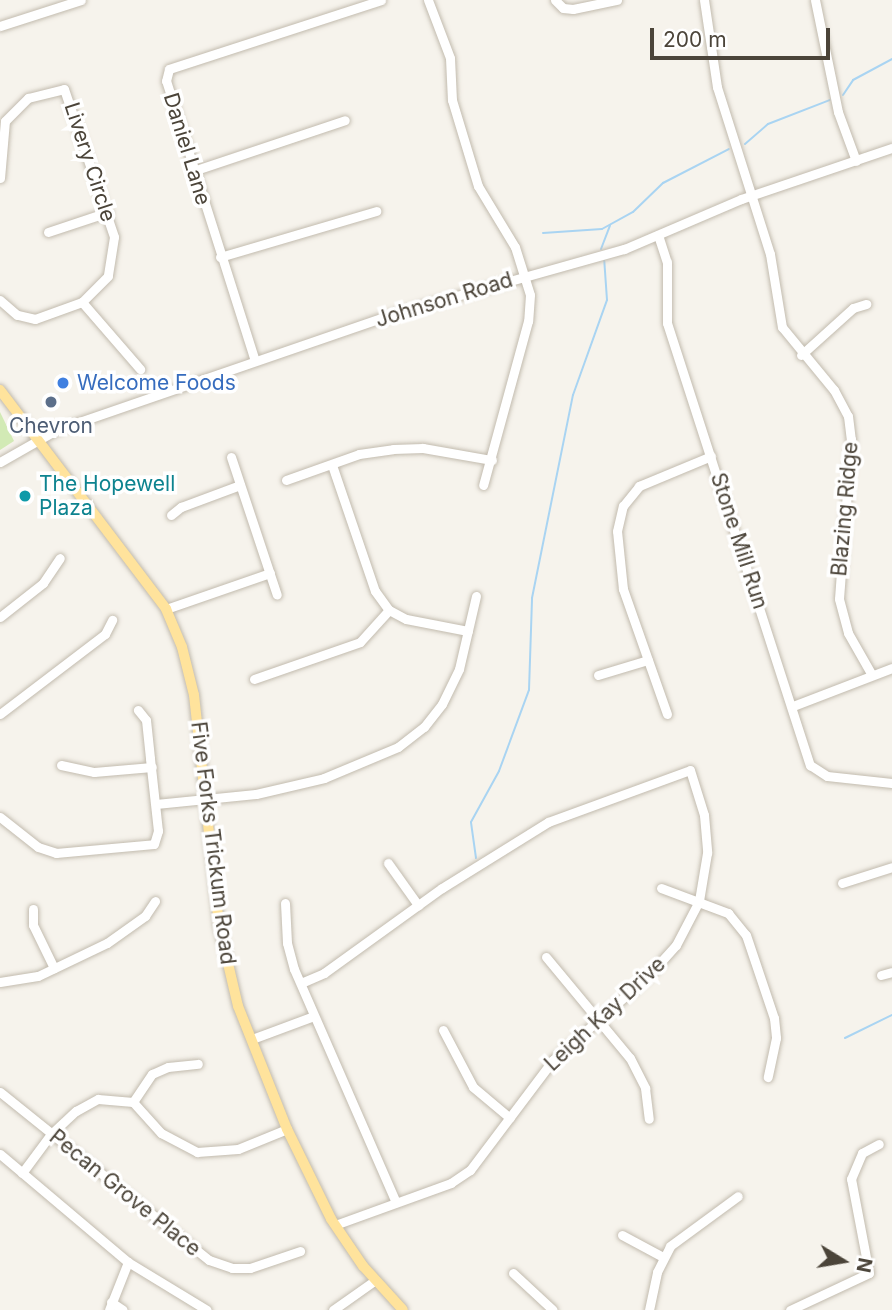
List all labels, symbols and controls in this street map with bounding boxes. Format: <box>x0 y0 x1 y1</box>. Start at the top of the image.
scale bar <box>654 14 834 58</box>
text: 200 m <box>663 27 727 52</box>
street label: Daniel Lane <box>158 90 216 208</box>
street label: Livery Circle <box>59 99 121 225</box>
street label: Johnson Road <box>372 267 516 333</box>
place label: Welcome Foods <box>77 370 236 396</box>
marker: Welcome Foods <box>55 375 71 391</box>
marker: Chevron <box>43 394 59 410</box>
place label: Chevron <box>9 413 93 439</box>
street label: Blazing Ridge <box>827 441 863 577</box>
street label: Stone Mill Run <box>705 470 773 612</box>
place label: The Hopewell Plaza <box>39 471 175 521</box>
marker: The Hopewell Plaza <box>17 488 33 504</box>
street label: Five Forks Trickum Road <box>186 720 240 966</box>
street label: Leigh Kay Drive <box>539 952 671 1076</box>
street label: Pecan Grove Place <box>44 1124 206 1262</box>
north arrow <box>808 1226 878 1296</box>
text: N <box>851 1256 877 1274</box>

